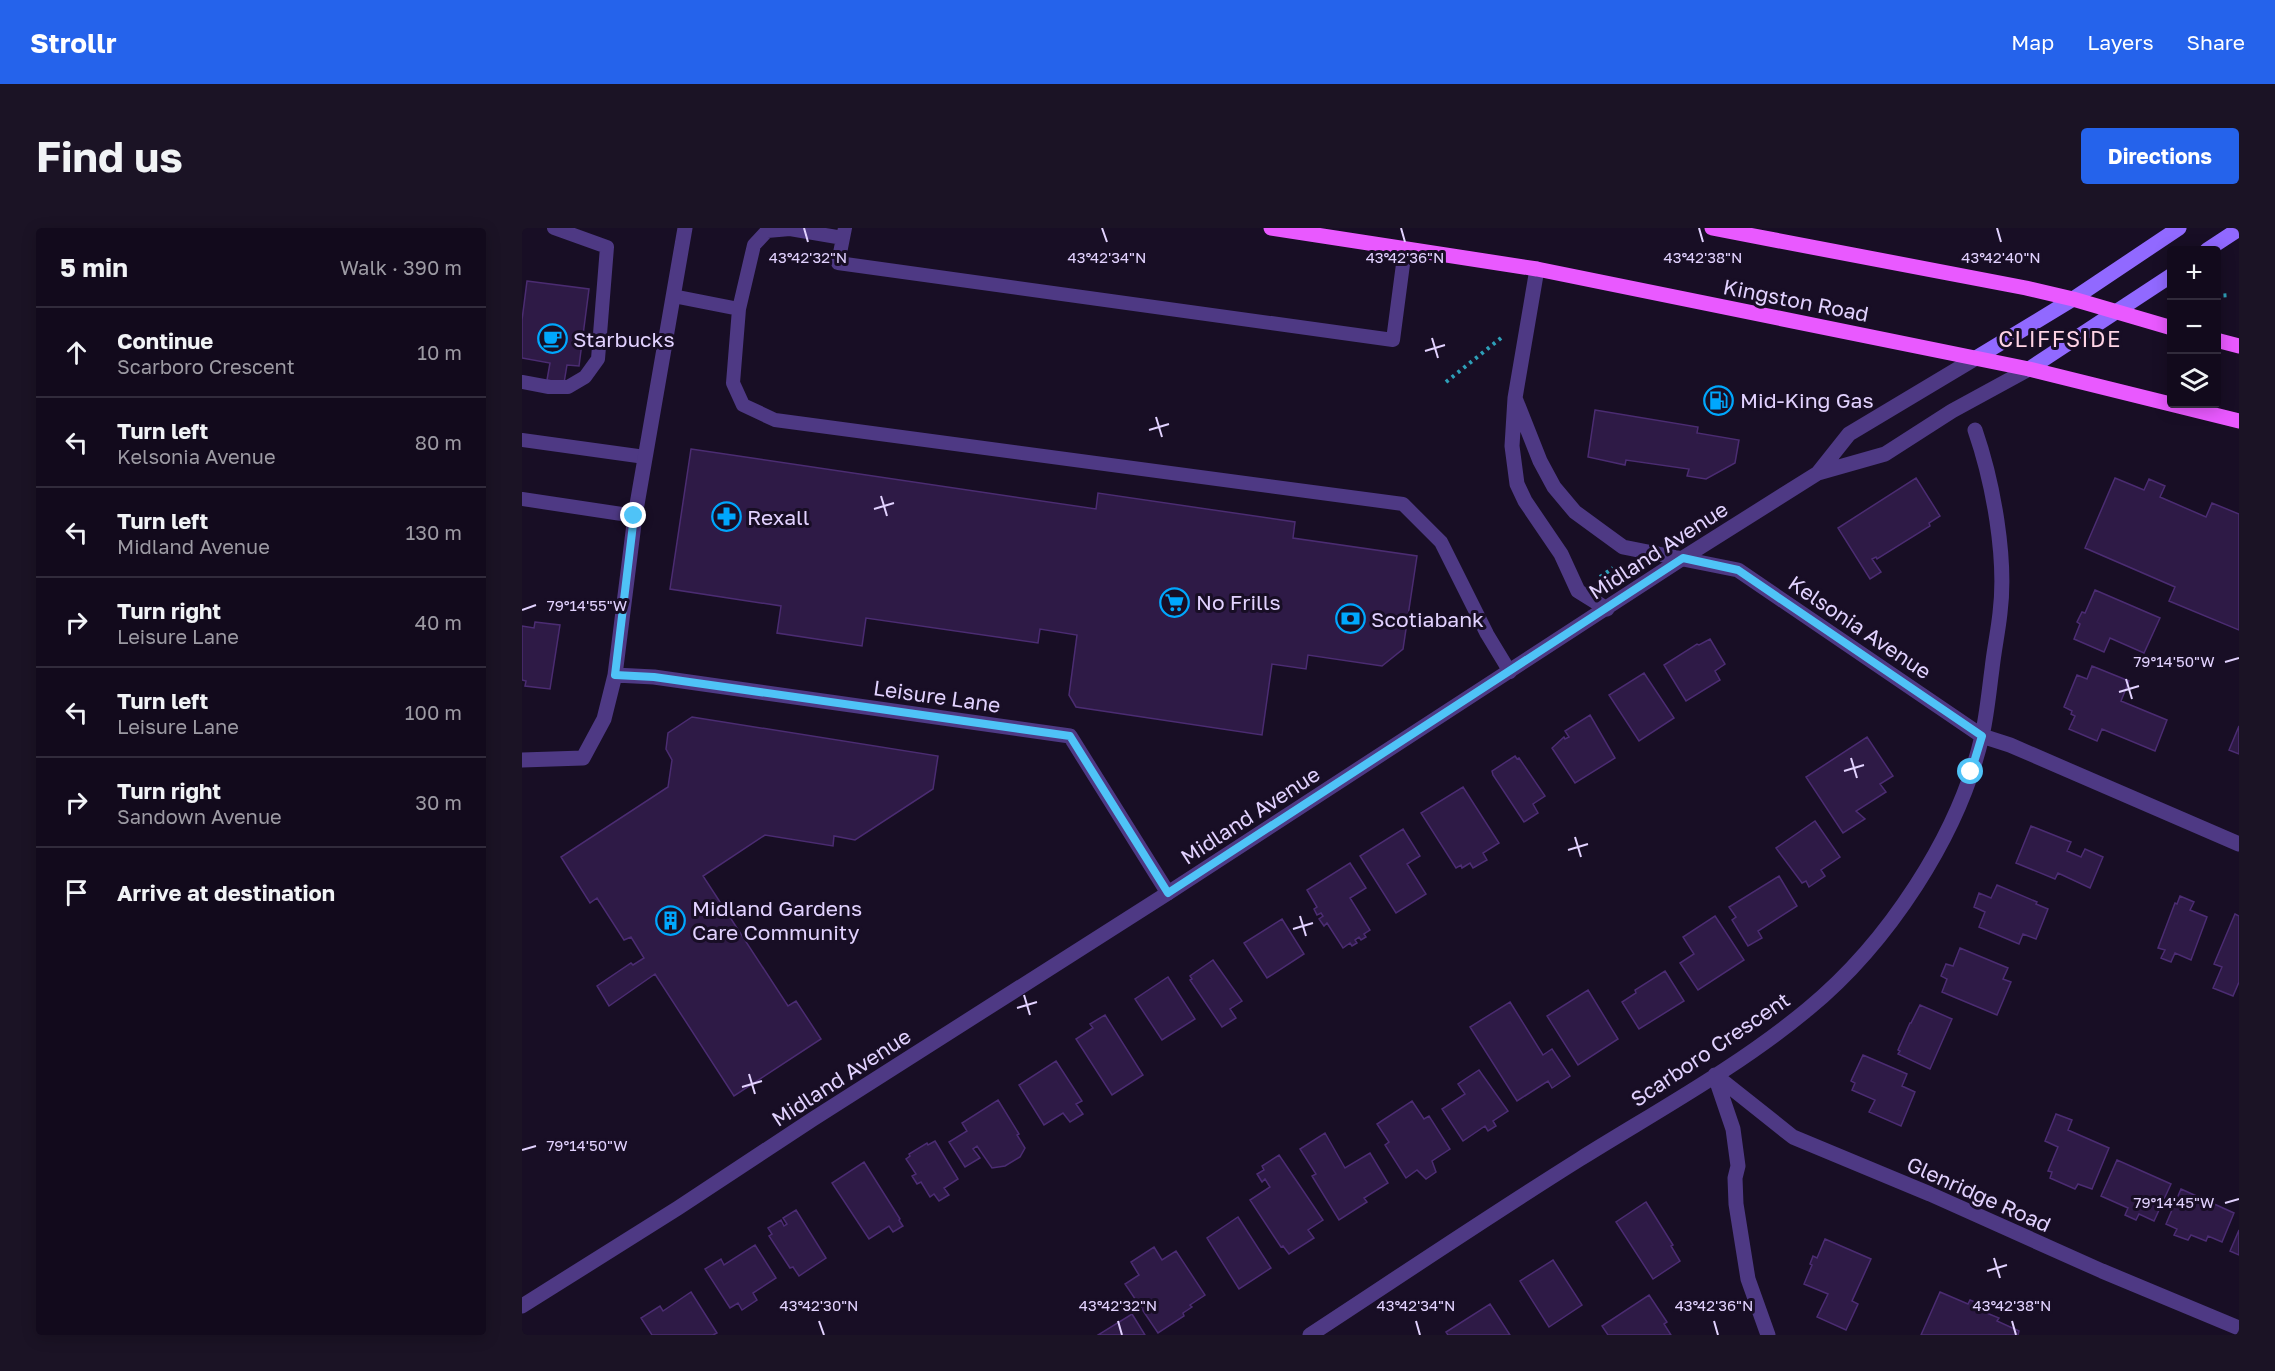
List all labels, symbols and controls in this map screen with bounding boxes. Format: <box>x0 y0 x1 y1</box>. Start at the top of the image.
text: Strollr <box>30 26 117 59</box>
text: Map <box>2011 29 2054 55</box>
text: Layers <box>2087 29 2154 55</box>
text: Share <box>2187 29 2245 55</box>
button: Directions <box>2081 128 2239 184</box>
text: Find us <box>36 131 183 181</box>
map controls <box>2167 246 2221 408</box>
button: + <box>2167 246 2221 300</box>
text: 43°42'32"N <box>769 248 847 266</box>
text: 43°42'34"N <box>1068 248 1146 266</box>
text: 43°42'36"N <box>1366 248 1444 266</box>
text: 43°42'38"N <box>1664 248 1742 266</box>
text: 43°42'40"N <box>1961 248 2041 266</box>
text: 5 min <box>60 252 128 283</box>
text: Walk · 390 m <box>340 255 462 279</box>
street label: Kingston Road <box>1721 273 1871 327</box>
button: − <box>2167 300 2221 354</box>
cafe icon: Starbucks <box>536 323 568 355</box>
district label: CLIFFSIDE <box>1998 325 2122 352</box>
place label: Starbucks <box>573 326 675 352</box>
text: Continue <box>117 327 213 354</box>
icon: ahead <box>60 336 93 369</box>
text: 10 m <box>417 340 462 364</box>
text: Scarboro Crescent <box>117 354 295 378</box>
button: layers <box>2167 354 2221 408</box>
fuel station icon: Mid-King Gas <box>1703 384 1735 416</box>
place label: Mid-King Gas <box>1740 387 1874 413</box>
text: Turn left <box>117 417 208 444</box>
icon: left <box>60 426 93 459</box>
text: 80 m <box>415 430 462 454</box>
text: Kelsonia Avenue <box>117 444 276 468</box>
street label: Midland Avenue <box>1584 495 1732 605</box>
pharmacy icon: Rexall <box>710 501 742 533</box>
route end <box>620 502 646 528</box>
place label: Rexall <box>747 504 809 530</box>
text: Turn left <box>117 507 208 534</box>
icon: left <box>60 516 93 549</box>
text: 130 m <box>406 520 462 544</box>
text: Midland Avenue <box>117 534 270 558</box>
street label: Kelsonia Avenue <box>1784 570 1936 684</box>
supermarket icon: No Frills <box>1159 586 1191 618</box>
place label: No Frills <box>1196 589 1281 615</box>
text: 79°14'55"W <box>547 596 627 614</box>
text: Turn right <box>117 597 221 624</box>
bank icon: Scotiabank <box>1334 603 1366 635</box>
icon: right <box>60 606 93 639</box>
place label: Scotiabank <box>1371 606 1484 632</box>
text: 40 m <box>415 610 462 634</box>
text: Leisure Lane <box>117 624 239 648</box>
text: 79°14'50"W <box>2133 652 2215 670</box>
street label: Leisure Lane <box>872 674 1002 718</box>
text: Turn left <box>117 687 208 714</box>
icon: left <box>60 696 93 729</box>
text: 100 m <box>405 700 462 724</box>
text: Leisure Lane <box>117 714 239 738</box>
route start <box>1957 758 1983 784</box>
street label: Midland Avenue <box>1176 760 1324 870</box>
text: Turn right <box>117 777 221 804</box>
icon: right <box>60 786 93 819</box>
text: 30 m <box>415 790 462 814</box>
text: Sandown Avenue <box>117 804 282 828</box>
icon: arrive <box>60 876 93 909</box>
text: Arrive at destination <box>117 879 335 906</box>
place label: Midland Gardens Care Community <box>692 895 862 945</box>
building icon: Midland Gardens Care Community <box>655 904 687 936</box>
street label: Scarboro Crescent <box>1625 986 1795 1112</box>
street label: Midland Avenue <box>767 1022 915 1132</box>
text: 79°14'50"W <box>546 1136 628 1154</box>
street label: Glenridge Road <box>1903 1151 2055 1237</box>
text: 79°14'45"W <box>2133 1193 2215 1211</box>
text: 43°42'30"N <box>780 1296 858 1314</box>
text: 43°42'32"N <box>1079 1296 1157 1314</box>
text: 43°42'34"N <box>1377 1296 1455 1314</box>
text: 43°42'36"N <box>1675 1296 1753 1314</box>
text: 43°42'38"N <box>1973 1296 2051 1314</box>

